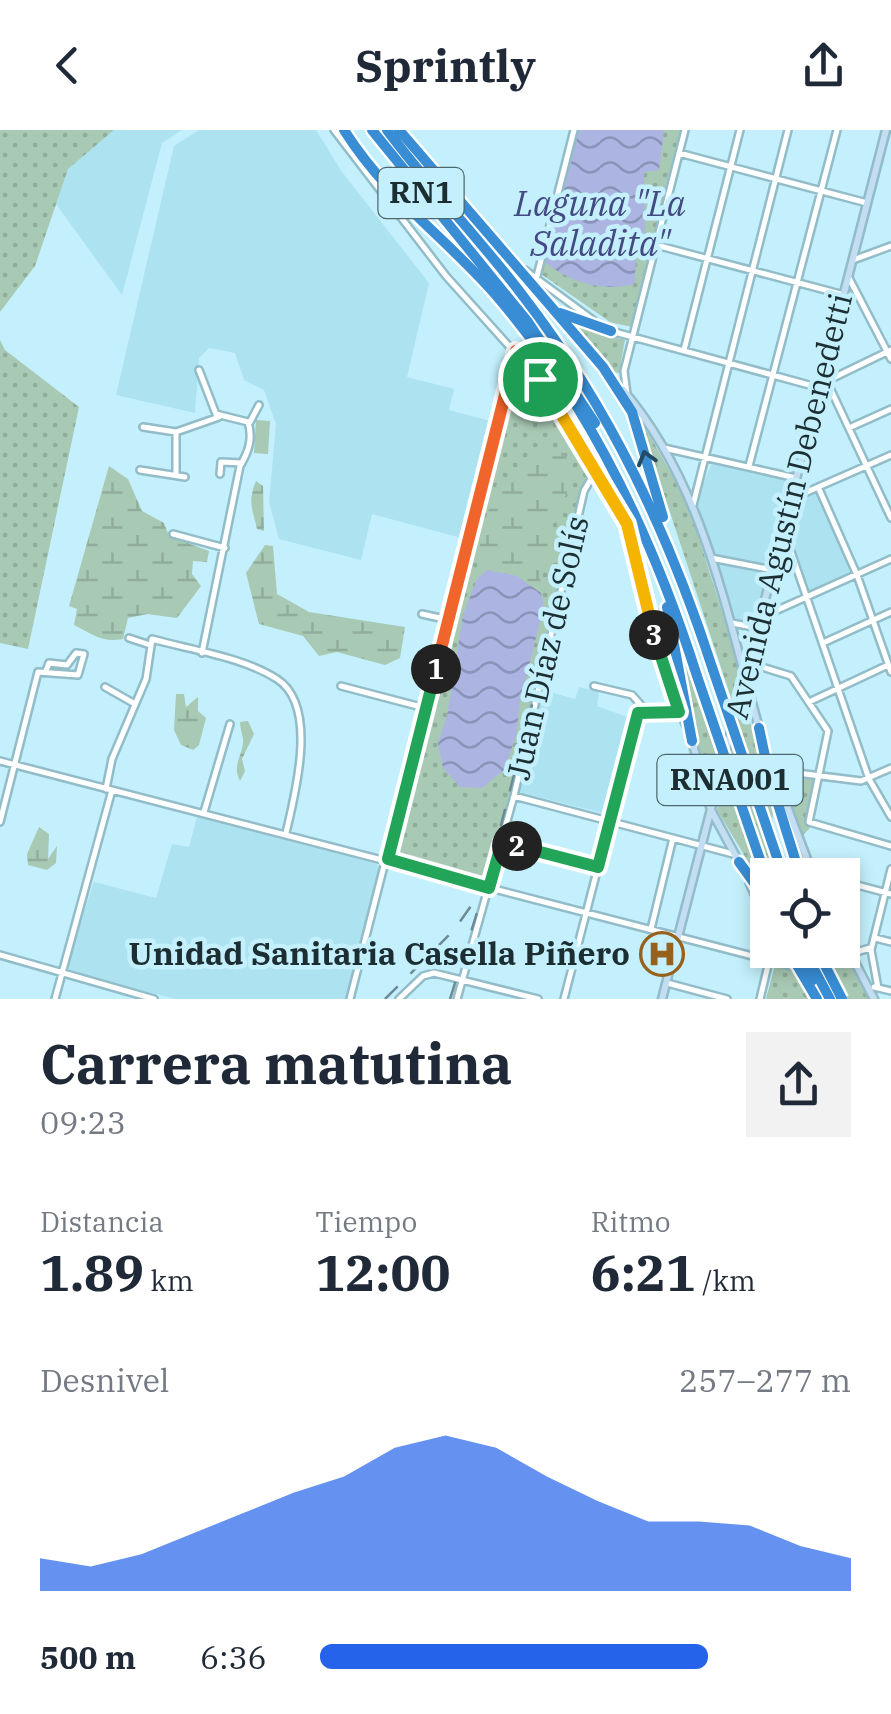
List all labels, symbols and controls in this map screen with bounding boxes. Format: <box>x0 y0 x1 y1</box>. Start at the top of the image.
text: Sprintly <box>355 36 536 94</box>
icon: back <box>40 38 95 93</box>
icon: share <box>796 38 851 93</box>
road number: RN1 <box>378 168 464 218</box>
water label: Laguna "La Saladita" <box>513 180 686 266</box>
street label: Avenida Agustín Debenedetti <box>715 289 861 723</box>
pin <box>498 337 583 422</box>
icon: arrive <box>513 352 568 407</box>
one-way arrow <box>637 450 658 467</box>
street label: Juan Díaz de Solís <box>496 512 598 784</box>
pin: 3 <box>629 610 679 660</box>
text: 3 <box>646 616 662 653</box>
pin: 1 <box>411 644 461 694</box>
text: 1 <box>428 650 444 687</box>
road number: RNA001 <box>658 755 802 805</box>
pin: 2 <box>492 821 542 871</box>
text: 2 <box>509 827 525 864</box>
map controls <box>750 858 860 968</box>
button: locate <box>750 858 860 968</box>
hospital icon: Unidad Sanitaria Casella Piñero <box>639 931 685 977</box>
place label: Unidad Sanitaria Casella Piñero <box>128 932 630 974</box>
text: Carrera matutina <box>40 1028 512 1099</box>
button: share <box>746 1032 851 1137</box>
text: 09:23 <box>40 1101 126 1143</box>
text: Distancia <box>40 1203 164 1240</box>
text: Tiempo <box>315 1203 417 1240</box>
text: Ritmo <box>591 1203 671 1240</box>
text: 1.89 <box>40 1240 144 1305</box>
text: 12:00 <box>315 1240 450 1305</box>
text: 6:21 <box>591 1240 696 1305</box>
text: km <box>144 1262 194 1299</box>
text: /km <box>696 1262 756 1299</box>
text: Desnivel <box>40 1359 169 1401</box>
text: 257–277 m <box>679 1359 851 1401</box>
text: 500 m <box>40 1636 136 1678</box>
text: 6:36 <box>200 1636 267 1678</box>

